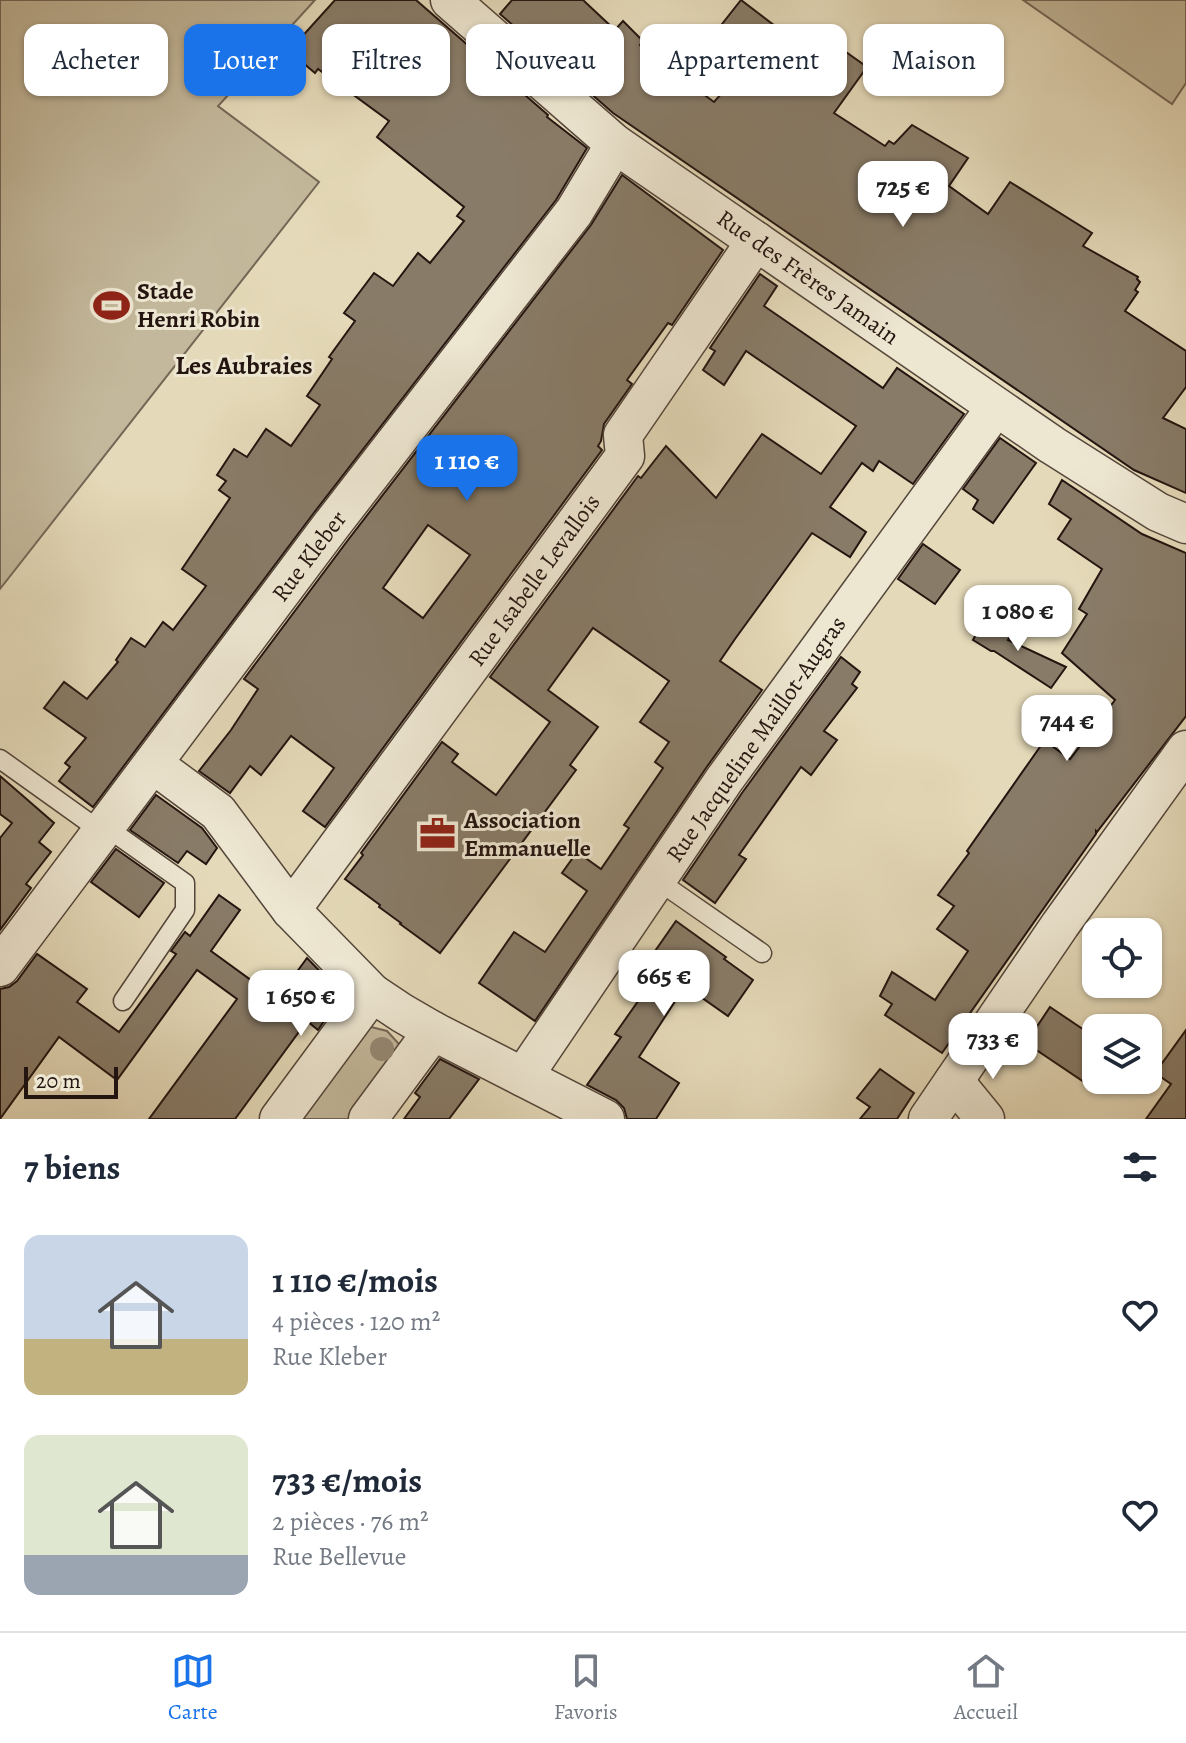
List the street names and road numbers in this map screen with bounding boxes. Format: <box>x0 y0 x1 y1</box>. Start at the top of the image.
street label: Rue des Frères Jamain <box>711 202 905 352</box>
street label: Rue Isabelle Levallois <box>460 487 608 673</box>
street label: Rue Kleber <box>264 504 354 608</box>
street label: Rue Jacqueline Maillot-Augras <box>659 609 853 869</box>

